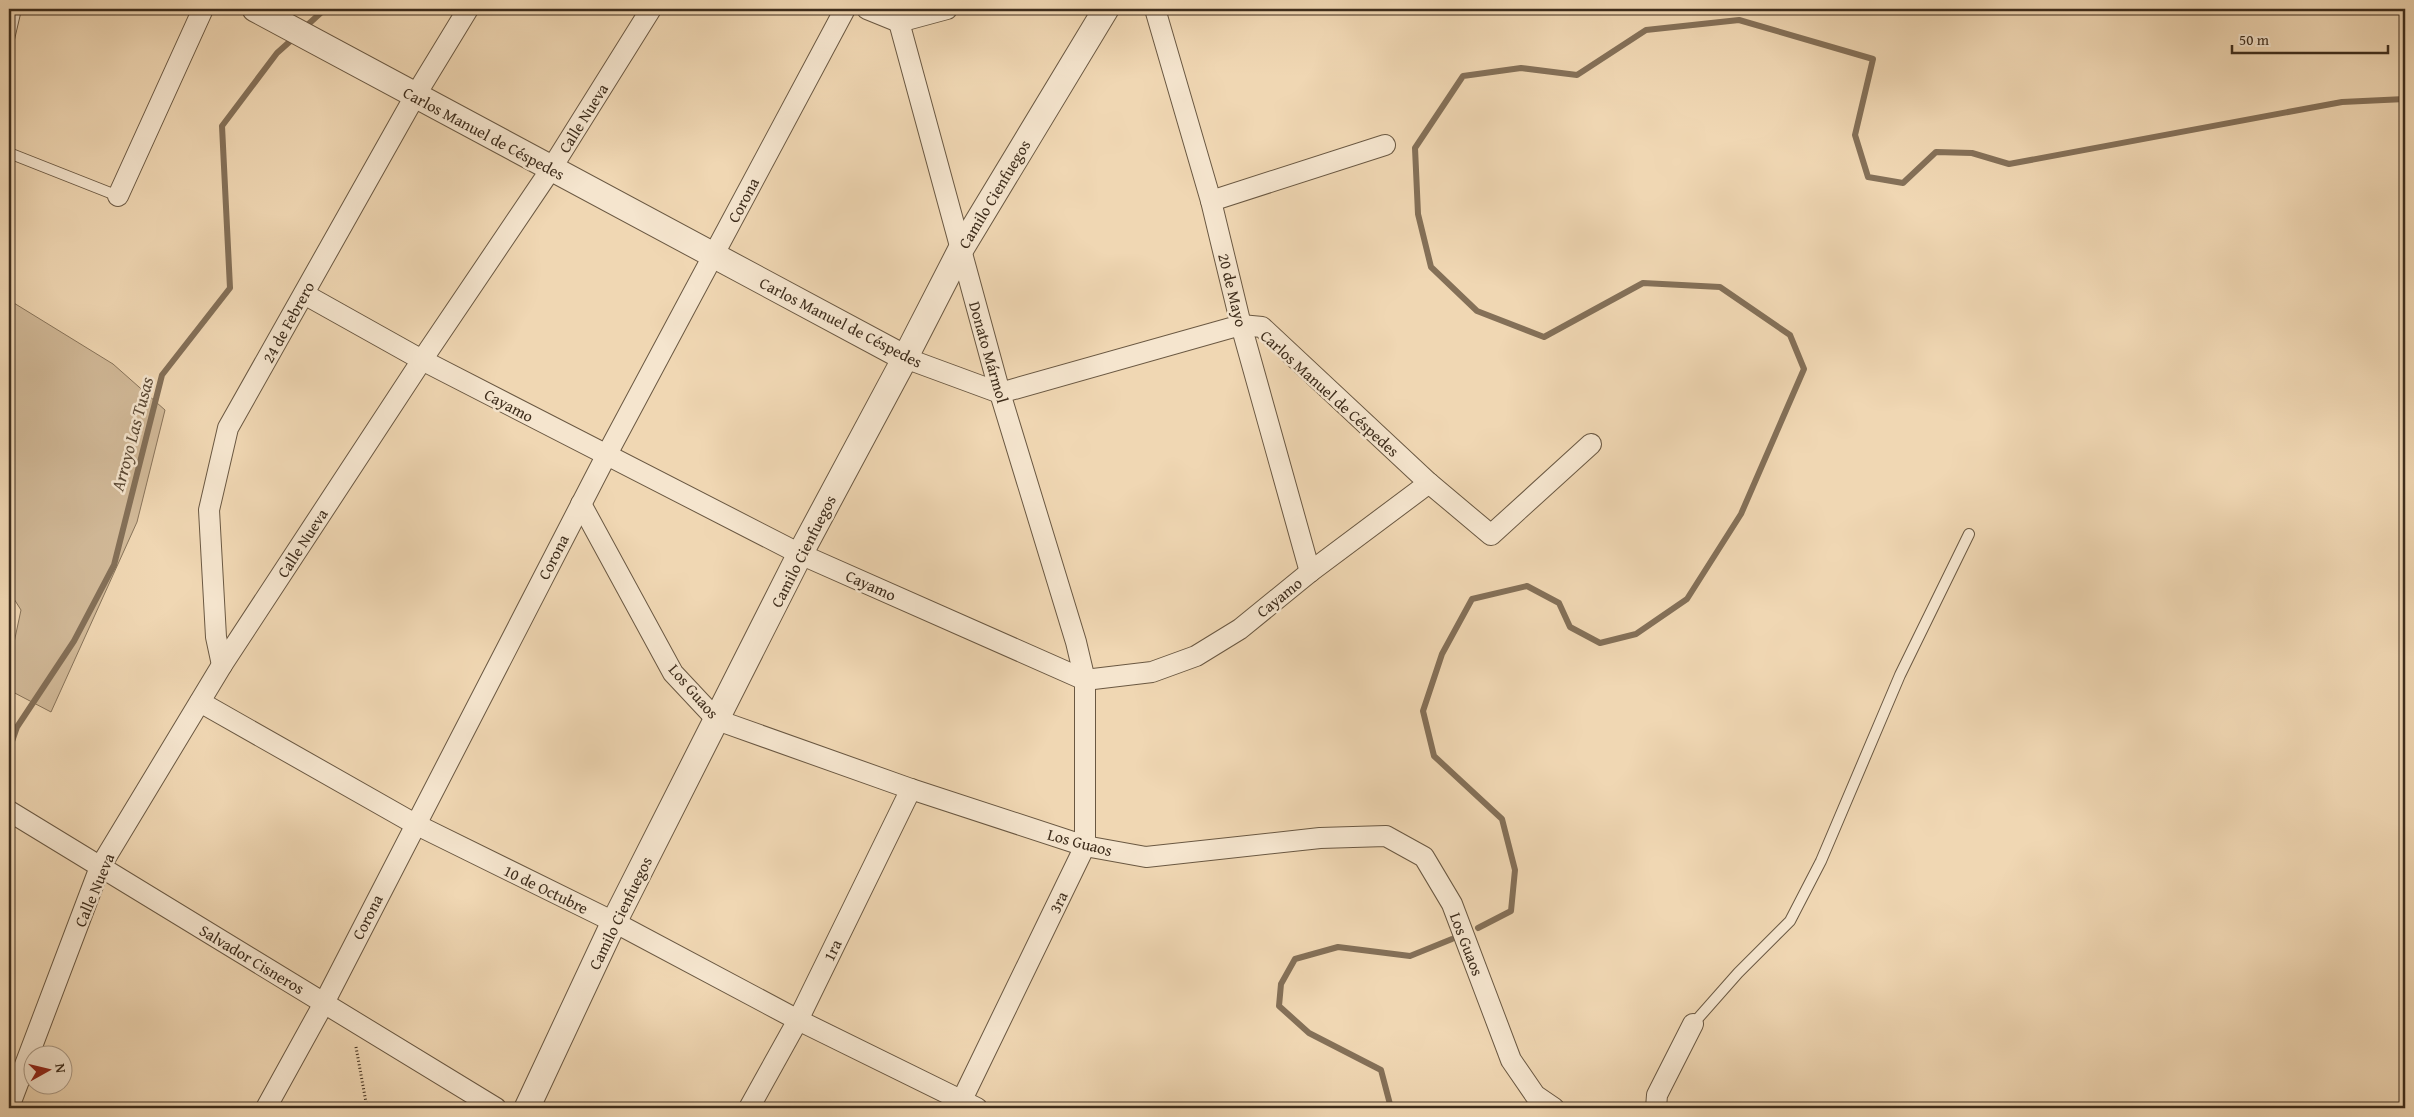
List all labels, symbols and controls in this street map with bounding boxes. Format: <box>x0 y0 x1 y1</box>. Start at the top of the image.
scale bar <box>2232 22 2388 54</box>
text: 50 m <box>2239 29 2270 50</box>
street label: Calle Nueva <box>552 78 614 157</box>
street label: Carlos Manuel de Céspedes <box>399 80 569 186</box>
street label: Camilo Cienfuegos <box>952 135 1036 253</box>
street label: Corona <box>721 173 765 227</box>
street label: 20 de Mayo <box>1212 251 1254 329</box>
street label: Carlos Manuel de Céspedes <box>755 270 927 374</box>
street label: 24 de Febrero <box>256 277 320 367</box>
street label: Donato Mármol <box>963 298 1015 406</box>
street label: Carlos Manuel de Céspedes <box>1255 324 1405 462</box>
water label: Arroyo Las Tusas <box>104 373 160 495</box>
street label: Cayamo <box>480 382 538 428</box>
street label: Camilo Cienfuegos <box>764 491 842 611</box>
street label: Calle Nueva <box>271 503 334 582</box>
street label: Corona <box>531 530 575 584</box>
street label: Cayamo <box>842 563 900 607</box>
street label: Cayamo <box>1251 571 1307 623</box>
street label: Los Guaos <box>663 658 725 724</box>
street label: Los Guaos <box>1045 822 1115 862</box>
street label: Calle Nueva <box>68 849 120 931</box>
street label: Camilo Cienfuegos <box>582 852 658 974</box>
street label: 10 de Octubre <box>500 858 592 920</box>
street label: 3ra <box>1042 887 1074 917</box>
street label: Corona <box>345 890 389 944</box>
street label: Los Guaos <box>1444 909 1490 979</box>
street label: Salvador Cisneros <box>195 918 309 1000</box>
street label: 1ra <box>816 935 848 965</box>
north arrow <box>22 1044 72 1094</box>
text: N <box>50 1062 72 1075</box>

